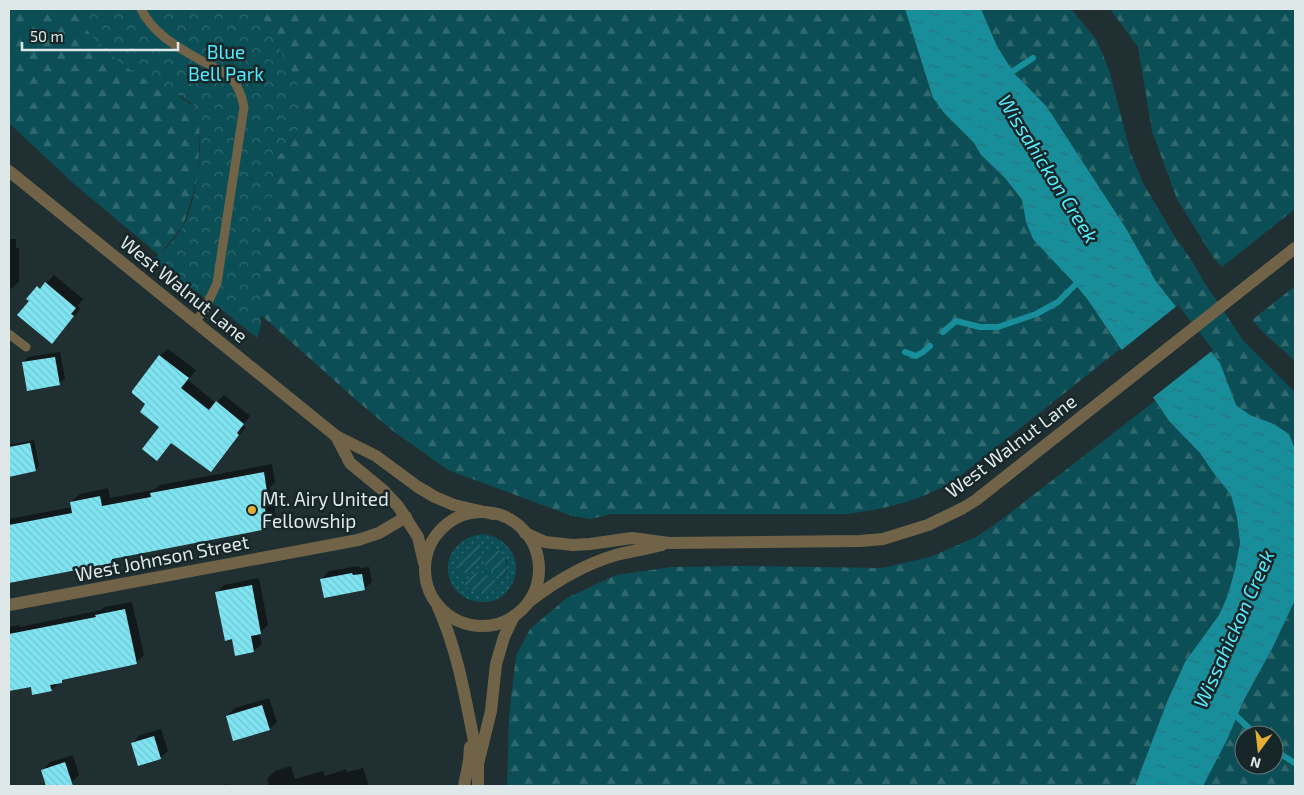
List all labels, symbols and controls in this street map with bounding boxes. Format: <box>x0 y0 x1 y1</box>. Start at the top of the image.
scale bar <box>22 20 179 52</box>
text: 50 m <box>30 27 64 45</box>
park label: Blue Bell Park <box>188 40 264 85</box>
water label: Wissahickon Creek <box>994 90 1104 247</box>
street label: West Walnut Lane <box>116 230 253 347</box>
street label: West Walnut Lane <box>941 389 1080 502</box>
place label: Mt. Airy United Fellowship <box>262 487 389 532</box>
marker: Mt. Airy United Fellowship <box>246 504 258 516</box>
street label: West Johnson Street <box>73 529 251 586</box>
water label: Wissahickon Creek <box>1188 546 1279 711</box>
north arrow <box>1234 725 1284 775</box>
text: N <box>1248 754 1263 773</box>

